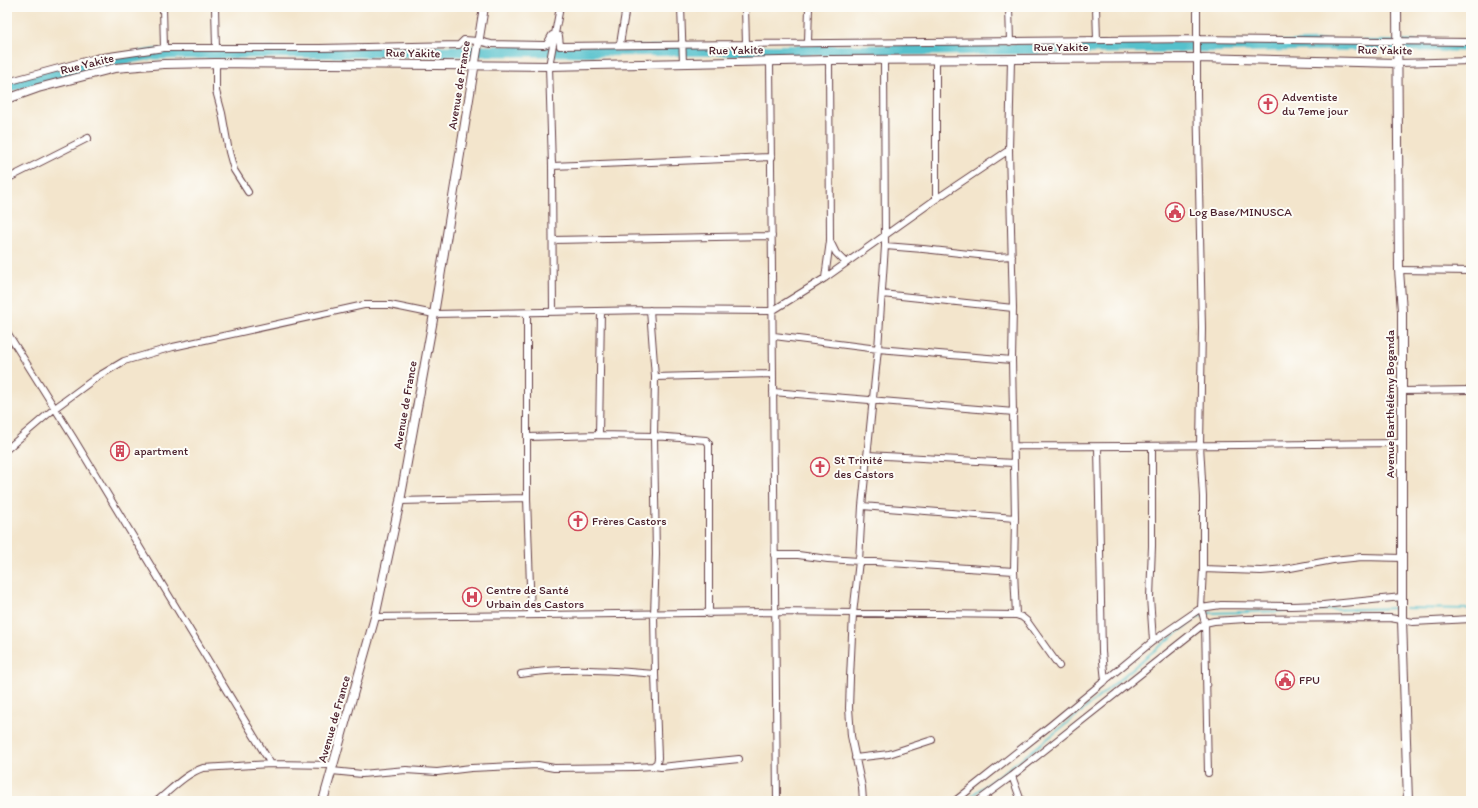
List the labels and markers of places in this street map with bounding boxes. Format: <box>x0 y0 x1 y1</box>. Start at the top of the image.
place label: Adventiste du 7eme jour <box>1282 90 1348 118</box>
church icon: Adventiste du 7eme jour <box>1257 93 1279 115</box>
public building icon: Log Base/MINUSCA <box>1164 201 1186 223</box>
place label: Log Base/MINUSCA <box>1189 205 1292 219</box>
building icon: apartment <box>109 440 131 462</box>
place label: apartment <box>134 444 189 458</box>
place label: St Trinité des Castors <box>834 453 894 481</box>
church icon: St Trinité des Castors <box>809 456 831 478</box>
church icon: Frères Castors <box>567 510 589 532</box>
place label: Frères Castors <box>592 514 667 528</box>
place label: Centre de Santé Urbain des Castors <box>486 583 584 611</box>
hospital icon: Centre de Santé Urbain des Castors <box>461 586 483 608</box>
public building icon: FPU <box>1274 669 1296 691</box>
place label: FPU <box>1299 673 1320 687</box>

